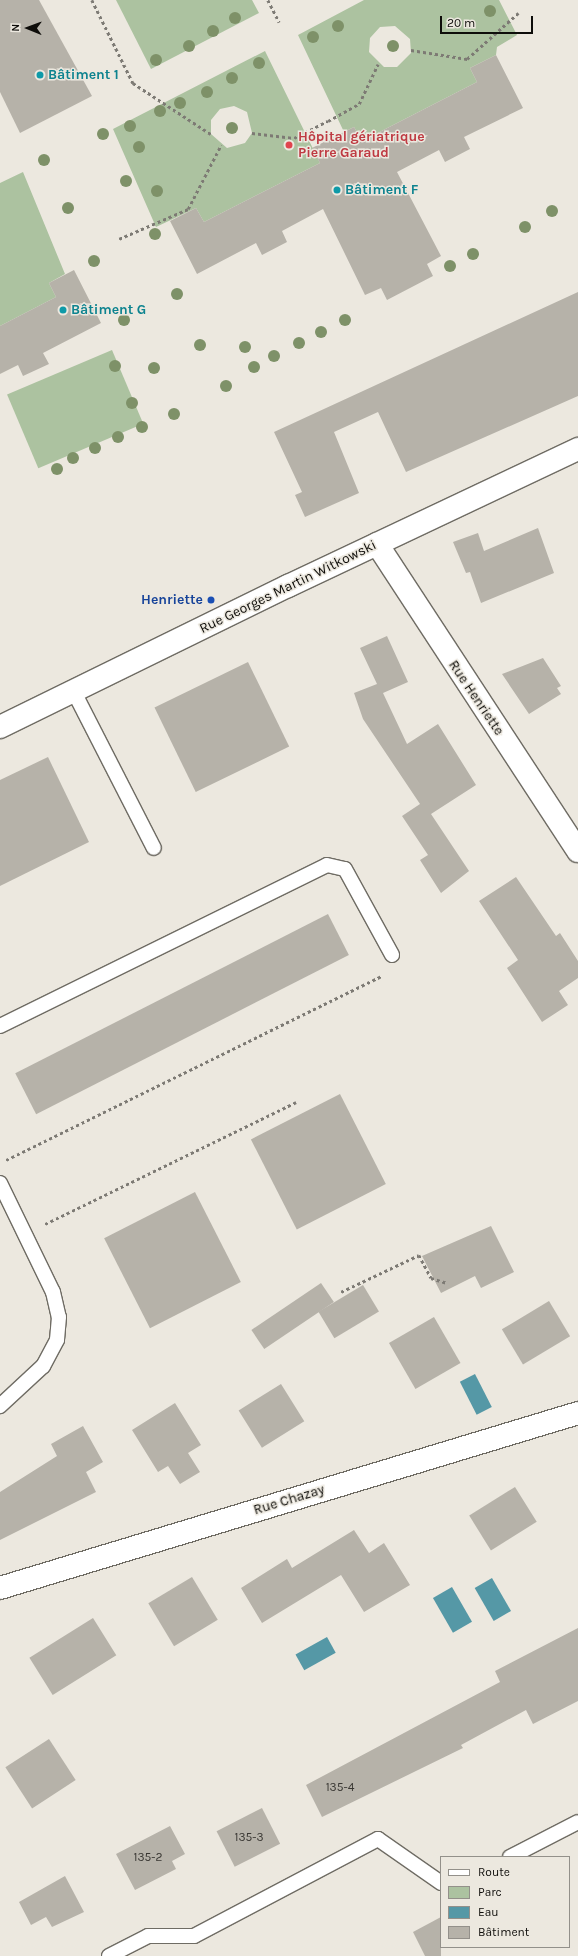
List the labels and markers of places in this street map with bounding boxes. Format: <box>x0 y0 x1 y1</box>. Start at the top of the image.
place label: Bâtiment 1 <box>48 67 119 83</box>
marker: Bâtiment 1 <box>35 70 45 80</box>
place label: Hôpital gériatrique Pierre Garaud <box>298 129 425 162</box>
marker: Hôpital gériatrique Pierre Garaud <box>283 139 295 151</box>
place label: Bâtiment F <box>345 182 419 198</box>
marker: Bâtiment F <box>332 185 342 195</box>
place label: Bâtiment G <box>71 302 146 318</box>
marker: Bâtiment G <box>58 305 68 315</box>
place label: Henriette <box>141 592 203 608</box>
marker: Henriette <box>206 595 216 605</box>

